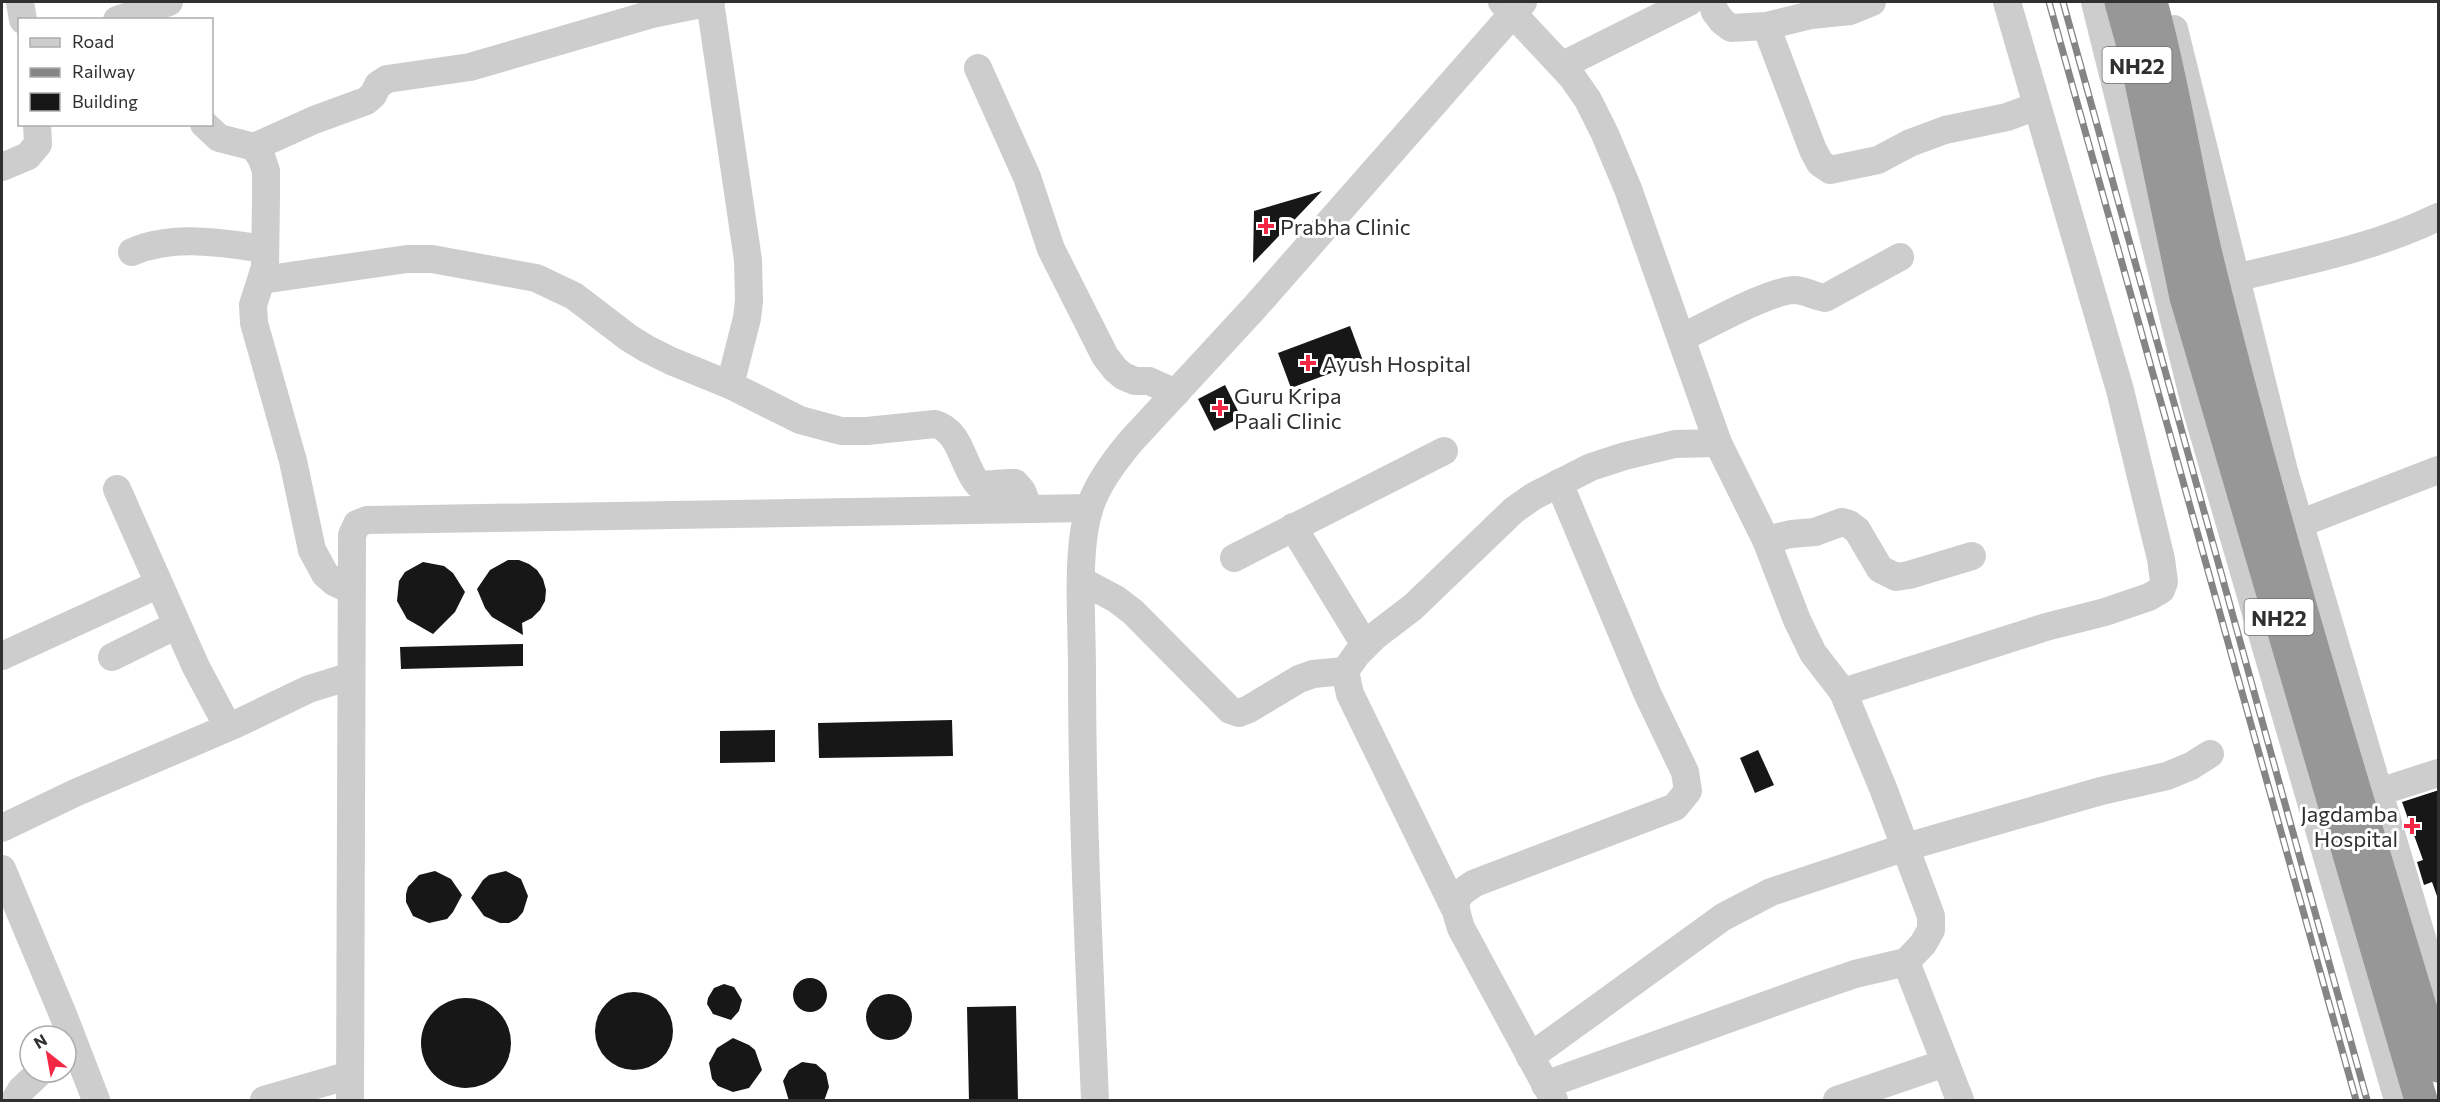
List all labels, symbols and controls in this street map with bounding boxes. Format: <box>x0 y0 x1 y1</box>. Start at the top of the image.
legend <box>18 18 213 126</box>
text: Road <box>72 30 114 52</box>
road number: NH22 <box>2102 47 2172 83</box>
text: Railway <box>72 60 135 82</box>
text: Building <box>72 90 138 112</box>
place label: Prabha Clinic <box>1280 213 1411 240</box>
marker: Prabha Clinic <box>1257 217 1275 235</box>
place label: Ayush Hospital <box>1322 350 1471 377</box>
marker: Ayush Hospital <box>1299 354 1317 372</box>
place label: Guru Kripa Paali Clinic <box>1234 382 1342 434</box>
marker: Guru Kripa Paali Clinic <box>1211 399 1229 417</box>
road number: NH22 <box>2244 599 2314 635</box>
place label: Jagdamba Hospital <box>2300 800 2398 852</box>
marker: Jagdamba Hospital <box>2403 817 2421 835</box>
north arrow <box>18 1024 78 1084</box>
text: N <box>30 1029 50 1052</box>

